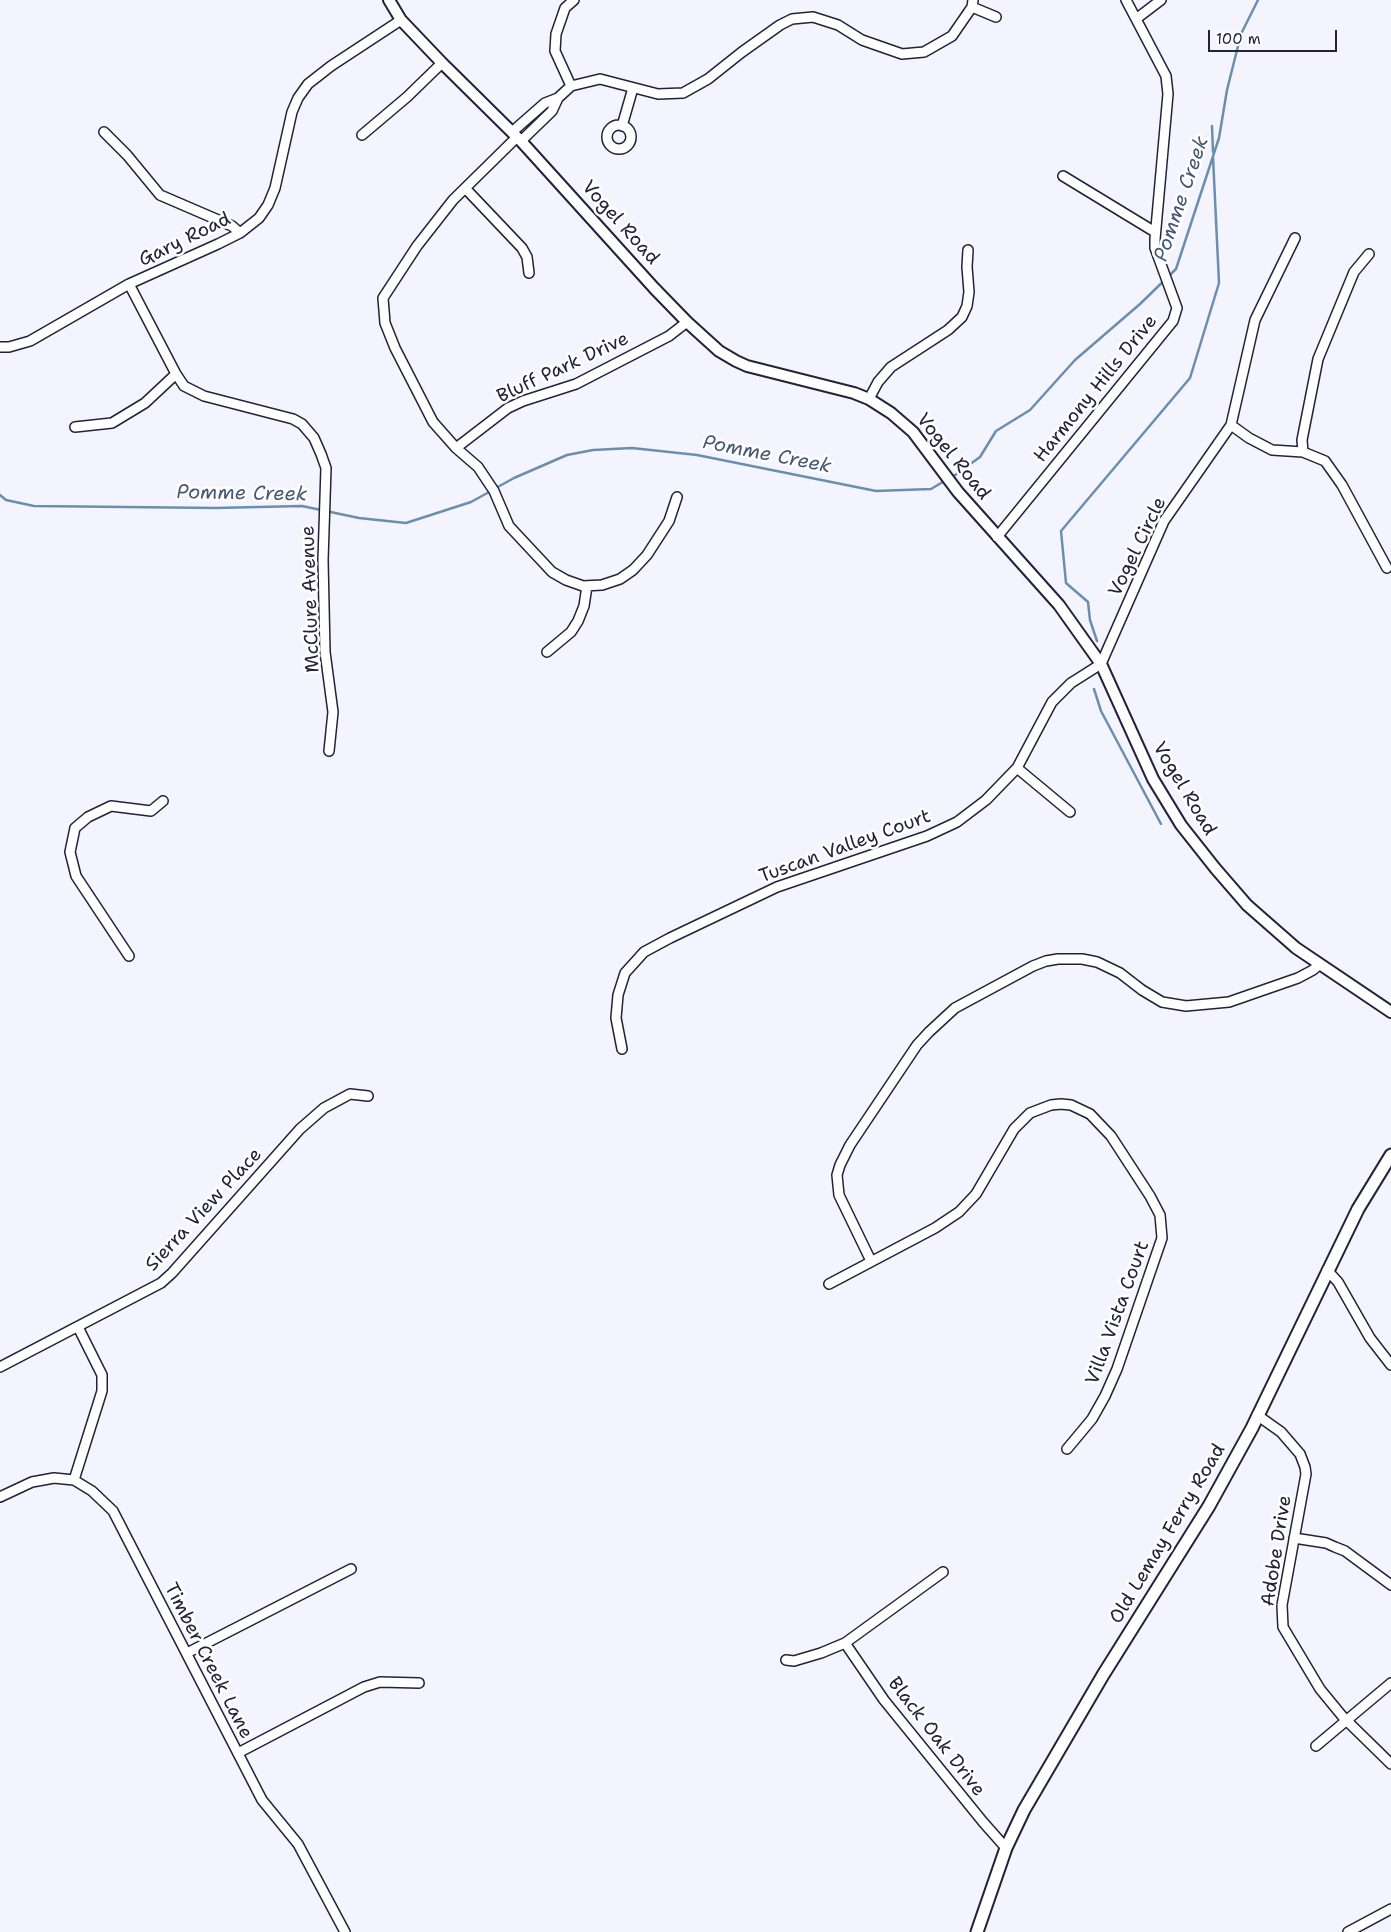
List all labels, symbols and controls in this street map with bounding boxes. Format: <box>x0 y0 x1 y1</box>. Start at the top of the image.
scale bar <box>1211 20 1340 52</box>
text: 100 m <box>1216 29 1261 49</box>
water label: Pomme Creek <box>1149 133 1215 265</box>
street label: Vogel Road <box>576 176 664 270</box>
street label: Gary Road <box>135 208 235 272</box>
street label: Harmony Hills Drive <box>1030 311 1162 467</box>
street label: Bluff Park Drive <box>494 328 632 408</box>
street label: Vogel Road <box>911 409 995 505</box>
water label: Pomme Creek <box>701 431 833 479</box>
water label: Pomme Creek <box>176 481 308 507</box>
street label: Vogel Circle <box>1104 494 1172 600</box>
street label: McClure Avenue <box>297 525 325 673</box>
street label: Vogel Road <box>1147 738 1221 840</box>
street label: Tuscan Valley Court <box>756 805 934 889</box>
street label: Sierra View Place <box>141 1144 267 1276</box>
street label: Villa Vista Court <box>1081 1238 1155 1388</box>
street label: Old Lemay Ferry Road <box>1105 1440 1231 1628</box>
street label: Adobe Drive <box>1257 1494 1297 1608</box>
street label: Timber Creek Lane <box>159 1579 257 1743</box>
street label: Black Oak Drive <box>882 1673 990 1801</box>

